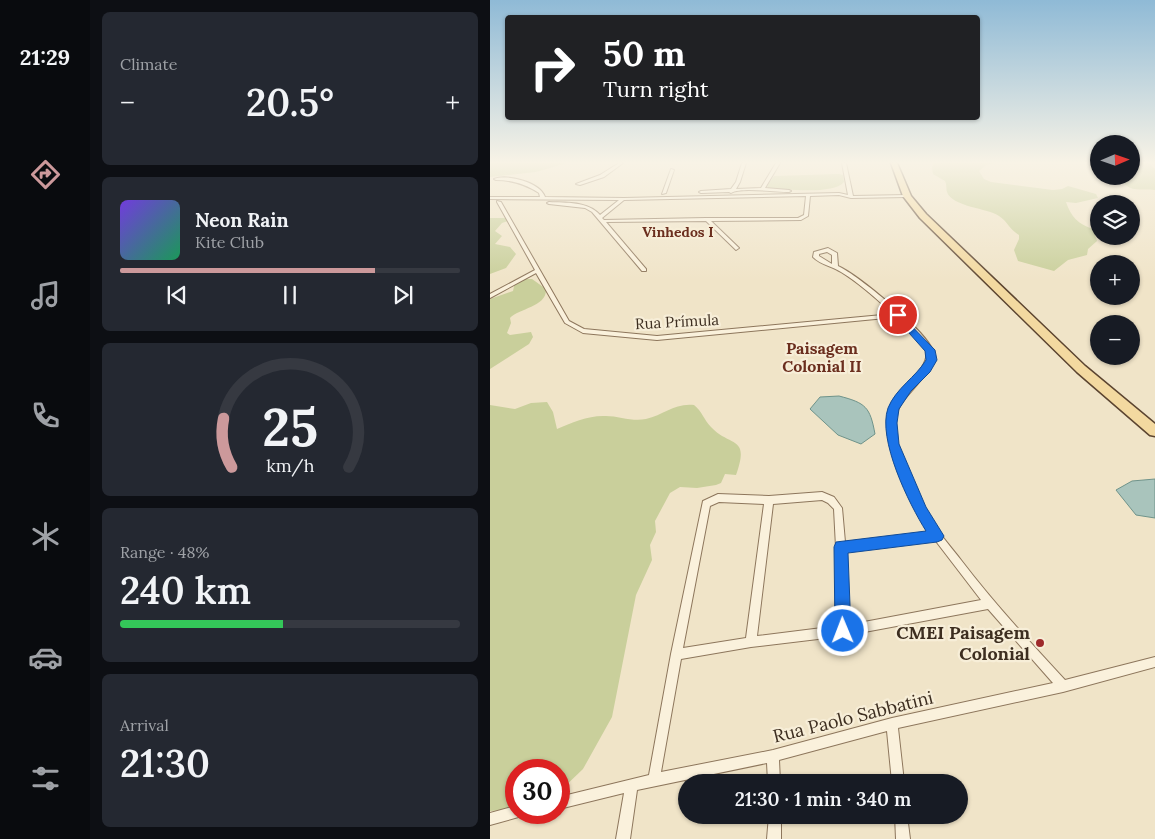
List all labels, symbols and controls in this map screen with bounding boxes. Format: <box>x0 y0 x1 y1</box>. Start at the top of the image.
text: 50 m <box>603 31 686 76</box>
icon: right <box>520 35 585 100</box>
text: 21:29 <box>20 43 70 71</box>
text: Climate <box>120 54 177 74</box>
text: Turn right <box>603 75 708 103</box>
text: 20.5° <box>246 78 334 126</box>
text: − <box>120 85 135 121</box>
text: + <box>445 85 460 121</box>
north arrow <box>1090 135 1140 185</box>
map controls <box>1090 135 1140 365</box>
icon: directions <box>28 157 63 192</box>
button: layers <box>1090 195 1140 245</box>
text: Neon Rain <box>195 208 289 232</box>
district label: Vinhedos I <box>642 223 714 241</box>
text: Kite Club <box>195 232 264 252</box>
button: + <box>1090 255 1140 305</box>
icon: music <box>28 278 63 313</box>
icon: previous <box>163 281 191 309</box>
icon: pause <box>276 281 304 309</box>
icon: next <box>389 281 417 309</box>
pin <box>877 294 919 336</box>
icon: arrive <box>884 301 912 329</box>
street label: Rua Prímula <box>635 310 720 333</box>
button: − <box>1090 315 1140 365</box>
district label: Paisagem Colonial II <box>782 338 862 376</box>
text: 25 <box>262 394 318 460</box>
icon: phone <box>28 398 63 433</box>
text: km/h <box>266 454 314 477</box>
icon: climate <box>28 519 63 554</box>
text: Range · 48% <box>120 542 209 562</box>
text: 240 km <box>120 566 251 614</box>
position arrow <box>816 604 868 656</box>
place label: CMEI Paisagem Colonial <box>896 621 1030 665</box>
marker: CMEI Paisagem Colonial <box>1034 637 1046 649</box>
icon: car <box>28 640 63 675</box>
street label: Rua Paolo Sabbatini <box>770 685 935 748</box>
text: Arrival <box>120 715 169 735</box>
text: 21:30 <box>120 739 210 787</box>
speed limit sign: 30 <box>505 759 570 824</box>
icon: filters <box>28 761 63 796</box>
text: 21:30 · 1 min · 340 m <box>735 787 911 811</box>

